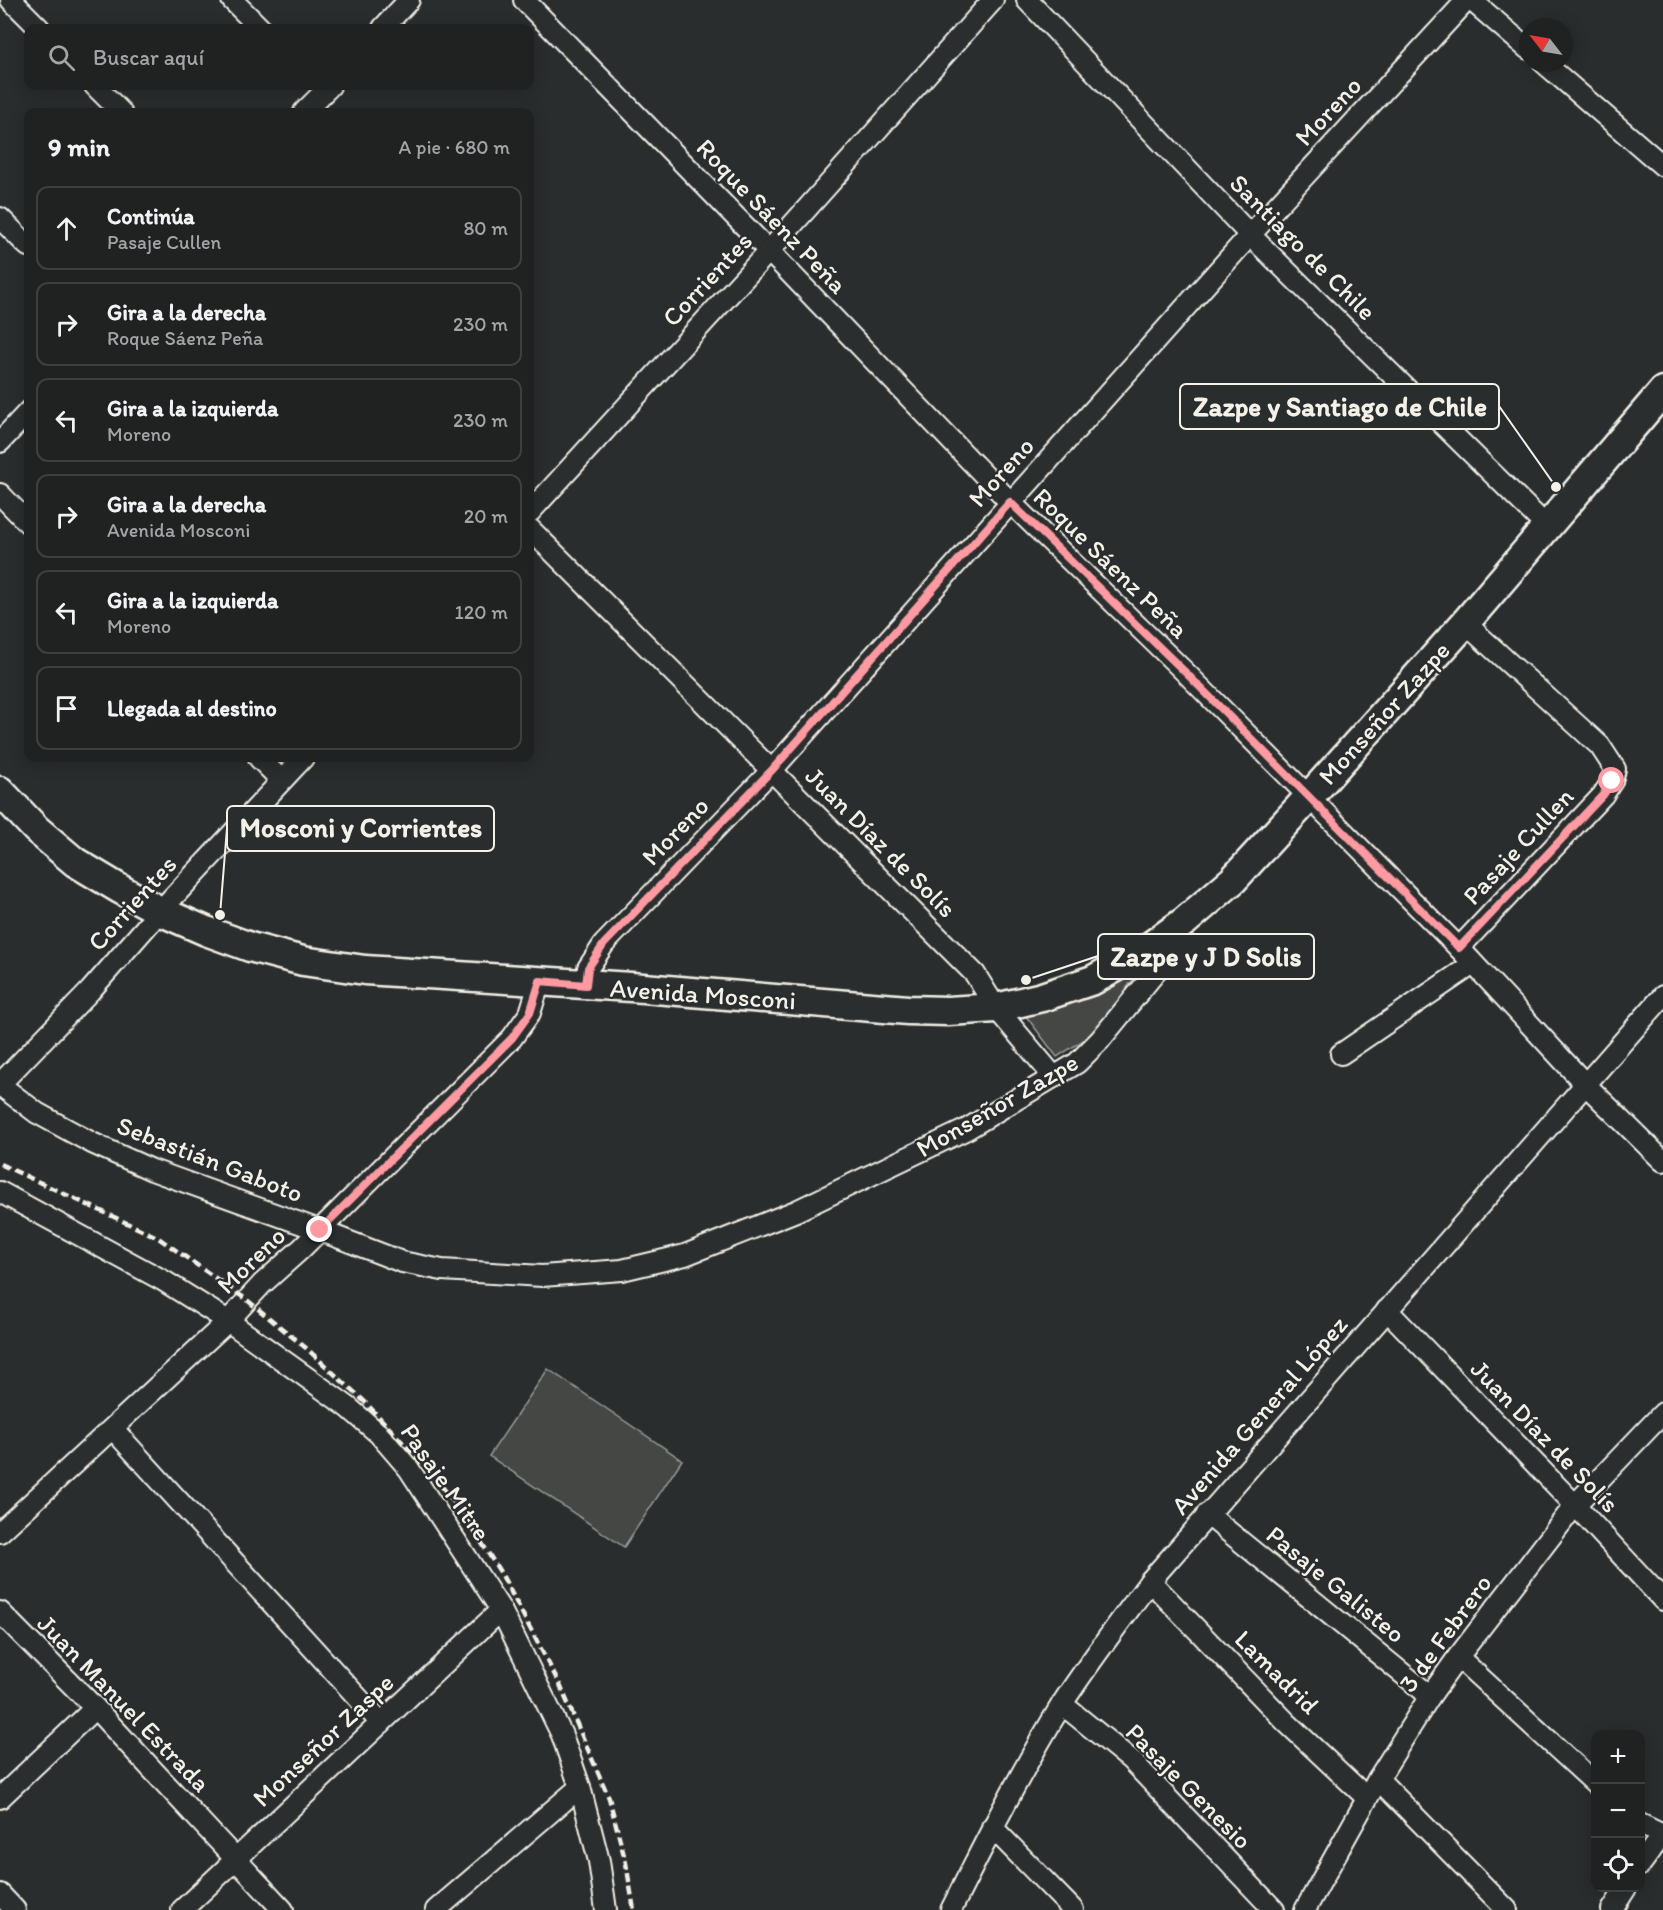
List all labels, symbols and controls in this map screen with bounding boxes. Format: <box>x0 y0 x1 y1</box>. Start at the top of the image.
north arrow <box>1519 18 1573 72</box>
search box <box>24 24 534 90</box>
icon: search <box>45 41 78 74</box>
text: Buscar aquí <box>93 44 204 71</box>
street label: Moreno <box>1288 70 1368 152</box>
text: 9 min <box>48 131 110 163</box>
street label: Roque Sáenz Peña <box>690 132 855 301</box>
text: A pie · 680 m <box>399 135 510 159</box>
street label: Santiago de Chile <box>1223 167 1383 327</box>
text: Continúa <box>107 203 195 230</box>
icon: ahead <box>50 212 83 245</box>
text: 80 m <box>463 216 508 240</box>
street label: Corrientes <box>655 225 759 333</box>
text: Pasaje Cullen <box>107 230 221 254</box>
text: Gira a la derecha <box>107 299 266 326</box>
icon: right <box>50 308 83 341</box>
text: 230 m <box>453 312 508 336</box>
text: Roque Sáenz Peña <box>107 326 263 350</box>
callout: Zazpe y Santiago de Chile <box>1180 384 1499 429</box>
text: Zazpe y Santiago de Chile <box>1193 390 1487 423</box>
text: Gira a la izquierda <box>107 395 278 422</box>
icon: left <box>50 404 83 437</box>
text: 230 m <box>453 408 508 432</box>
text: Moreno <box>107 422 171 446</box>
street label: Moreno <box>961 430 1041 514</box>
street label: Roque Sáenz Peña <box>1027 481 1196 646</box>
text: Gira a la derecha <box>107 491 266 518</box>
icon: right <box>50 500 83 533</box>
text: 20 m <box>464 504 508 528</box>
text: Avenida Mosconi <box>107 518 250 542</box>
text: Gira a la izquierda <box>107 587 278 614</box>
icon: left <box>50 596 83 629</box>
text: 120 m <box>455 600 508 624</box>
text: Moreno <box>107 614 171 638</box>
street label: Monseñor Zazpe <box>1311 635 1457 791</box>
icon: arrive <box>50 692 83 725</box>
text: Llegada al destino <box>107 695 277 722</box>
street label: Juan Díaz de Solís <box>799 760 963 924</box>
route start <box>1598 767 1624 793</box>
street label: Pasaje Cullen <box>1456 781 1580 911</box>
street label: Moreno <box>634 790 716 872</box>
callout: Mosconi y Corrientes <box>227 806 494 851</box>
text: Mosconi y Corrientes <box>240 811 482 844</box>
street label: Corrientes <box>81 849 183 957</box>
callout: Zazpe y J D Solis <box>1098 934 1314 979</box>
text: Zazpe y J D Solis <box>1110 940 1302 973</box>
street label: Avenida Mosconi <box>609 972 797 1016</box>
street label: Monseñor Zazpe <box>910 1046 1084 1164</box>
street label: Sebastián Gaboto <box>113 1109 307 1209</box>
route end <box>306 1216 332 1242</box>
street label: Moreno <box>210 1219 292 1301</box>
street label: Avenida General López <box>1164 1309 1354 1521</box>
street label: Juan Díaz de Solís <box>1464 1353 1626 1519</box>
street label: Pasaje Mitre <box>394 1417 498 1547</box>
street label: Pasaje Galisteo <box>1260 1518 1412 1650</box>
street label: 3 de Febrero <box>1391 1568 1499 1698</box>
street label: Juan Manuel Estrada <box>31 1607 217 1799</box>
street label: Lamadrid <box>1228 1623 1326 1721</box>
street label: Monseñor Zaspe <box>246 1666 400 1814</box>
street label: Pasaje Genesio <box>1119 1716 1259 1856</box>
map controls <box>1591 1730 1645 1892</box>
button: + <box>1591 1730 1645 1784</box>
button: − <box>1591 1784 1645 1838</box>
button: locate <box>1591 1838 1645 1892</box>

